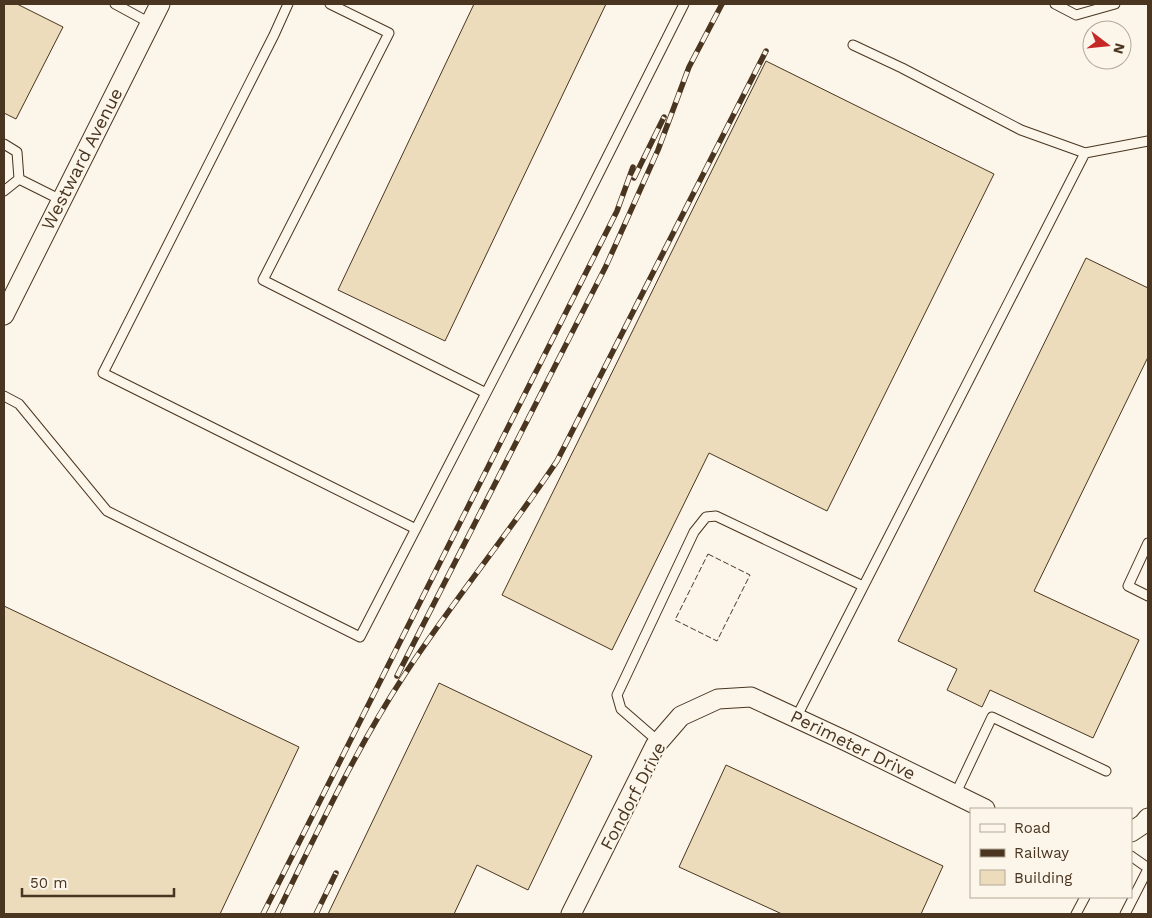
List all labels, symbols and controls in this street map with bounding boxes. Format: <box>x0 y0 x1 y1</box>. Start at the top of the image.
north arrow <box>1082 20 1132 70</box>
text: N <box>1110 41 1129 56</box>
street label: Westward Avenue <box>37 84 126 233</box>
street label: Perimeter Drive <box>787 705 919 784</box>
street label: Fondorf Drive <box>595 738 670 853</box>
legend <box>970 808 1132 898</box>
text: Road <box>1014 819 1051 837</box>
text: Railway <box>1014 844 1069 862</box>
scale bar <box>22 866 175 898</box>
text: Building <box>1014 869 1072 887</box>
text: 50 m <box>30 874 67 892</box>

